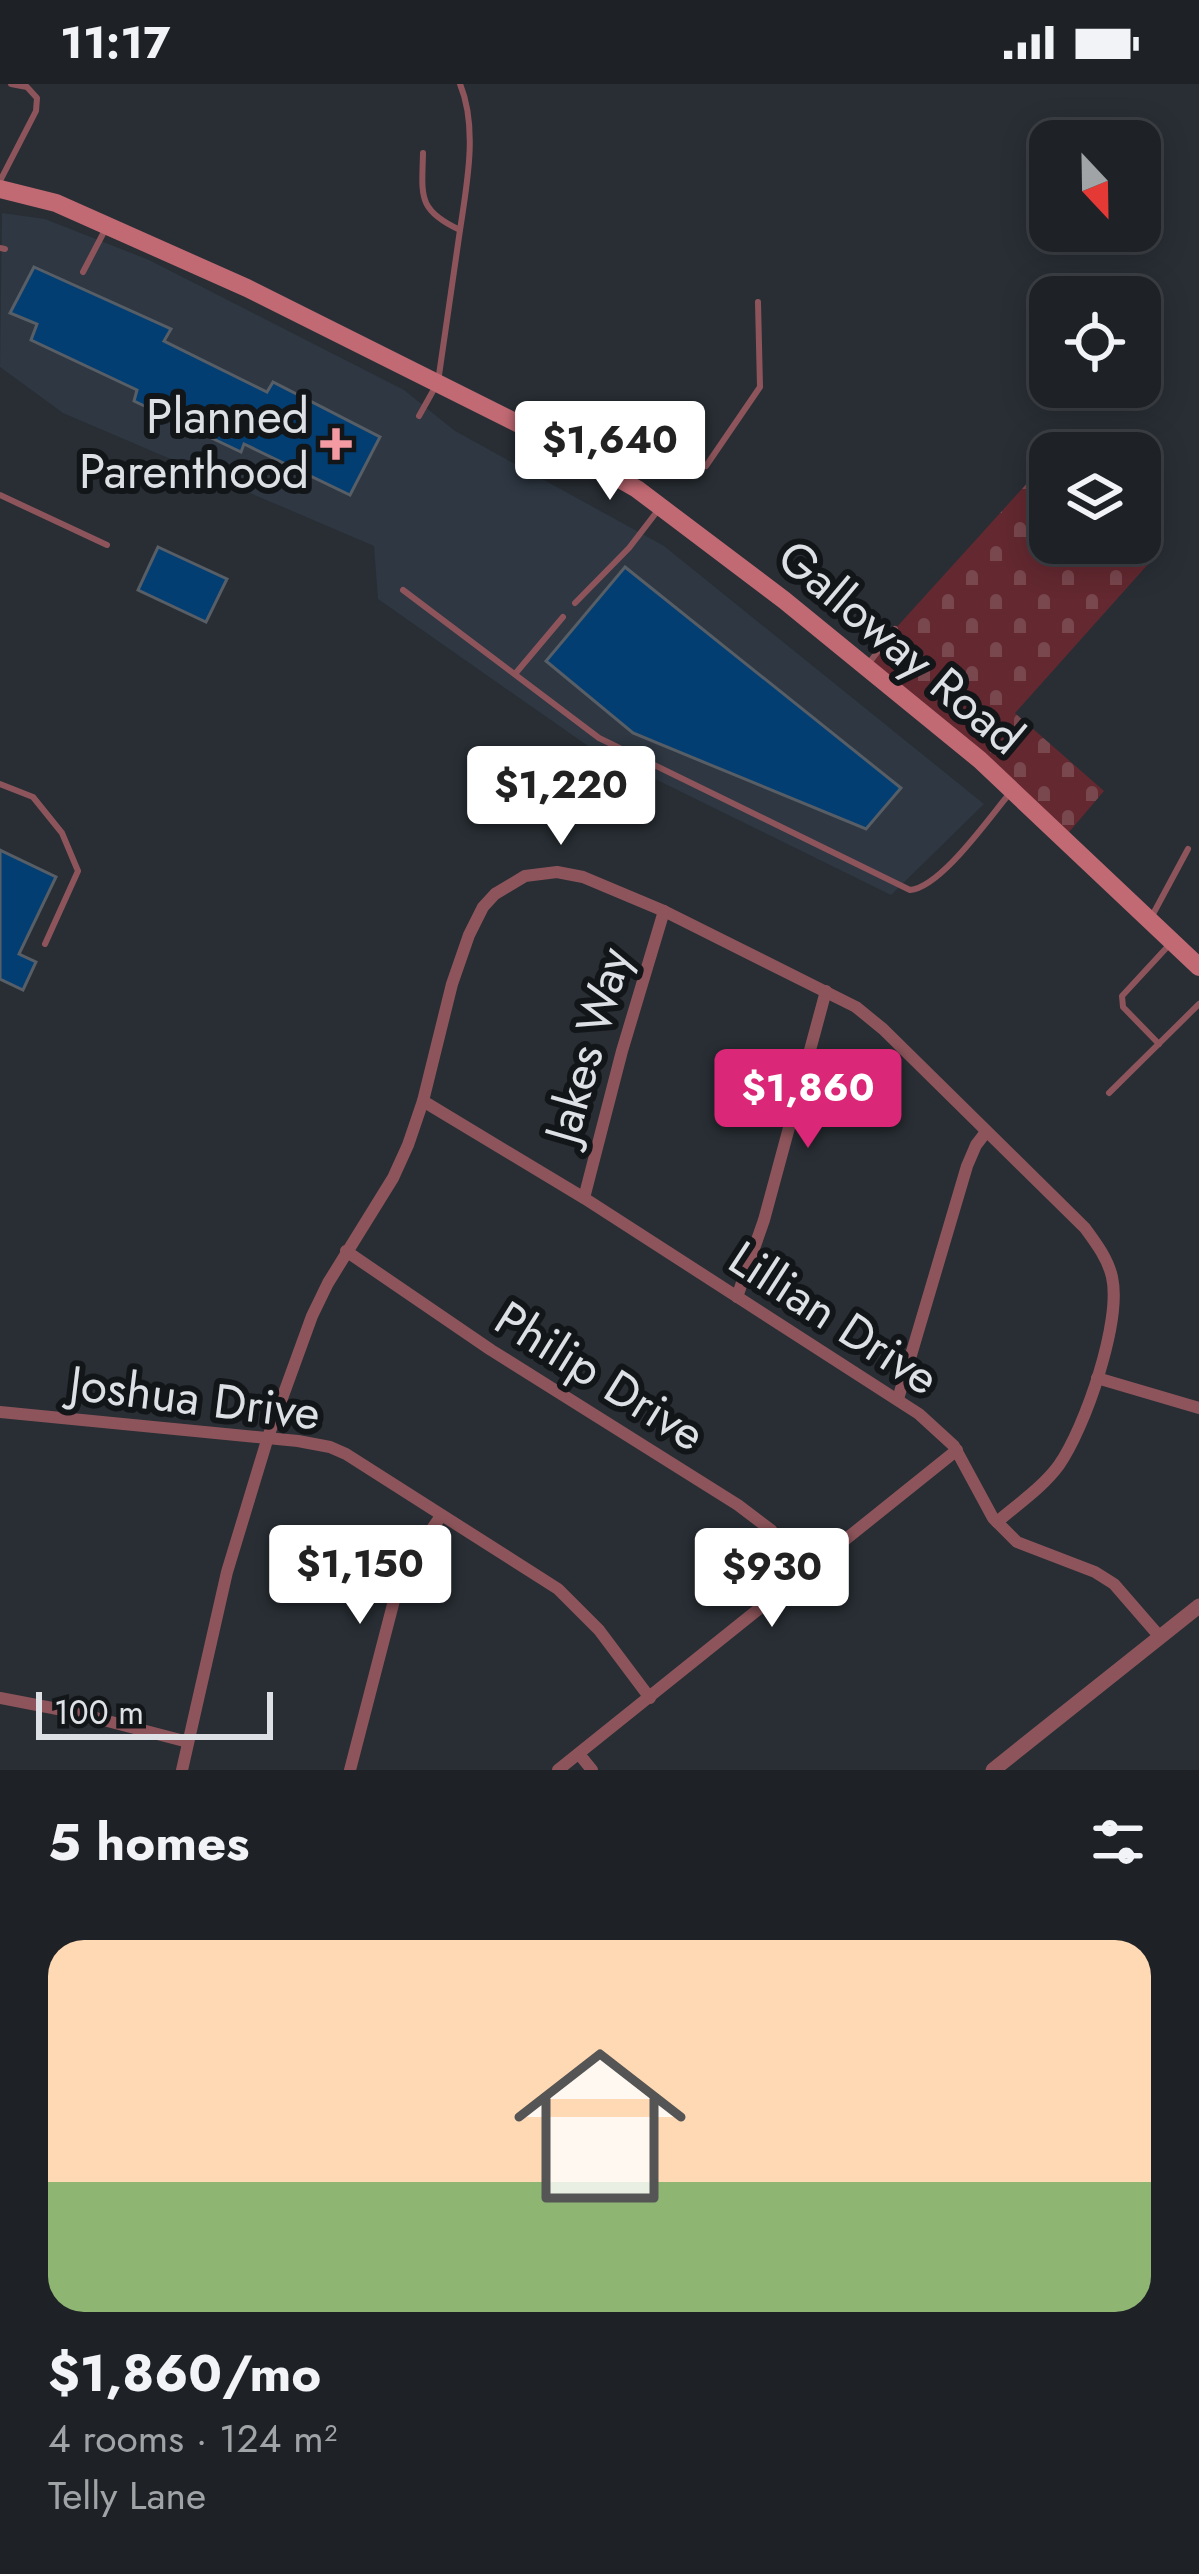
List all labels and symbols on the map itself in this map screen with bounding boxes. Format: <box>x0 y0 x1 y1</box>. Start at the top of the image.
north arrow <box>1029 120 1161 252</box>
place label: Planned Parenthood <box>79 382 309 506</box>
pin: $1,640 <box>512 401 708 503</box>
marker: Planned Parenthood <box>320 428 352 460</box>
street label: Galloway Road <box>763 523 1039 771</box>
pin: $1,220 <box>463 746 659 848</box>
street label: Jakes Way <box>526 938 649 1156</box>
pin: $1,860 <box>710 1049 906 1151</box>
street label: Lillian Drive <box>715 1224 953 1412</box>
street label: Philip Drive <box>482 1284 718 1468</box>
street label: Joshua Drive <box>60 1348 324 1448</box>
pin: $1,150 <box>262 1525 458 1627</box>
pin: $930 <box>701 1528 843 1630</box>
scale bar <box>36 1686 273 1739</box>

